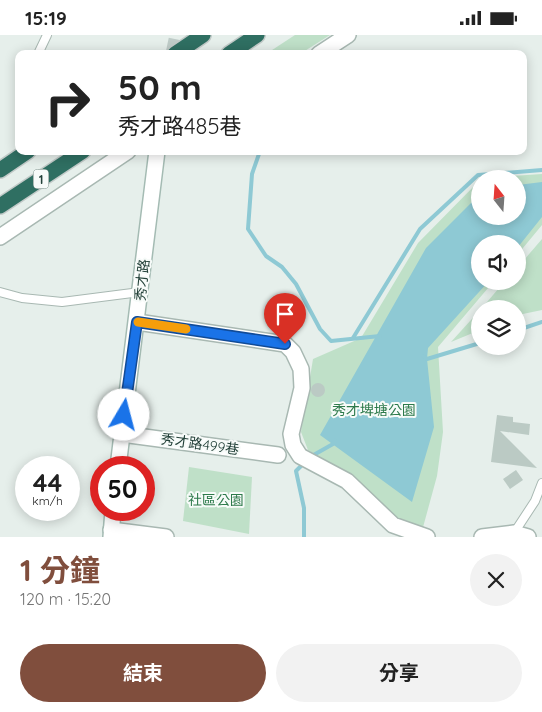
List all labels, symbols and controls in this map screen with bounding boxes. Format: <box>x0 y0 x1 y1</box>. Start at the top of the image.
text: 15:19 <box>25 6 67 30</box>
text: 50 m <box>118 65 202 109</box>
icon: right <box>35 70 100 135</box>
text: 秀才路485巷 <box>118 112 241 140</box>
road number: 1 <box>34 169 48 189</box>
north arrow <box>471 170 526 225</box>
map controls <box>471 170 526 355</box>
button: sound <box>471 235 526 290</box>
street label: 秀才路 <box>131 258 153 302</box>
pin <box>264 293 306 344</box>
icon: arrive <box>271 300 299 328</box>
button: layers <box>471 300 526 355</box>
position arrow <box>97 388 149 440</box>
park label: 秀才埤塘公園 <box>332 401 416 419</box>
street label: 秀才路499巷 <box>160 430 240 458</box>
speed limit sign: 50 <box>90 456 155 521</box>
text: 44 <box>33 467 62 498</box>
park label: 社區公園 <box>188 491 244 509</box>
text: km/h <box>32 493 63 508</box>
text: 1 分鐘 <box>20 551 100 589</box>
button: close <box>470 554 522 606</box>
text: 120 m · 15:20 <box>20 589 111 609</box>
button: 結束 <box>20 644 266 702</box>
button: 分享 <box>276 644 522 702</box>

